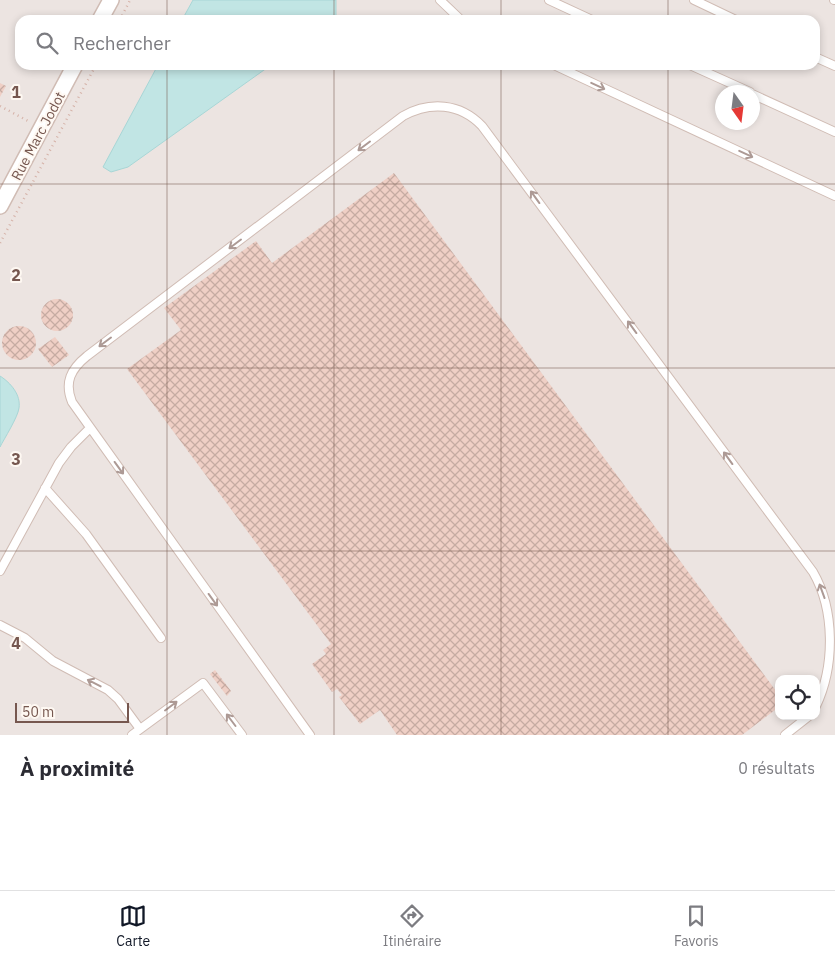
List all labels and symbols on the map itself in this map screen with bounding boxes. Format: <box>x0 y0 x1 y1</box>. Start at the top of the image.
one-way arrow <box>590 81 605 91</box>
text: 1 <box>11 82 21 102</box>
north arrow <box>715 85 760 130</box>
street label: Rue Marc Jodot <box>7 88 69 183</box>
one-way arrow <box>358 140 371 151</box>
one-way arrow <box>738 150 753 159</box>
one-way arrow <box>530 190 540 204</box>
one-way arrow <box>228 239 242 249</box>
text: 2 <box>11 265 21 285</box>
one-way arrow <box>626 321 637 334</box>
one-way arrow <box>98 337 112 347</box>
text: 3 <box>11 449 21 469</box>
one-way arrow <box>723 452 734 465</box>
one-way arrow <box>114 461 124 475</box>
one-way arrow <box>817 583 826 599</box>
one-way arrow <box>208 593 218 607</box>
text: 4 <box>11 633 21 653</box>
one-way arrow <box>87 678 102 688</box>
scale bar <box>15 700 129 723</box>
one-way arrow <box>164 701 178 711</box>
one-way arrow <box>226 713 236 727</box>

